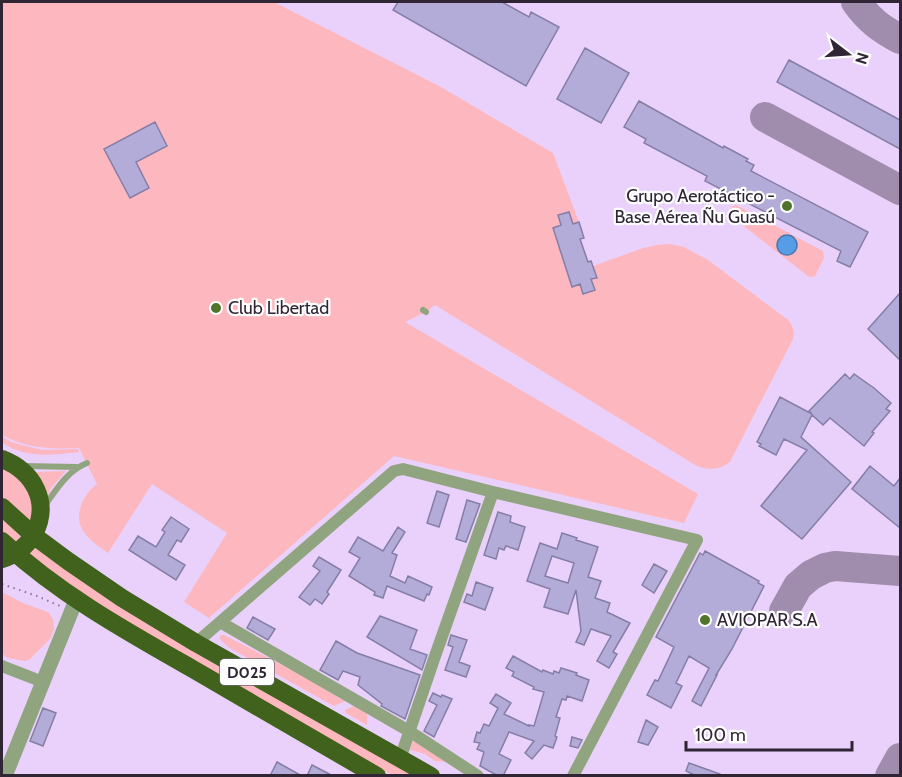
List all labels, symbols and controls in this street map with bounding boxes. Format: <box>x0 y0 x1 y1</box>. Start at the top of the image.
north arrow <box>818 24 878 84</box>
text: N <box>851 50 873 66</box>
place label: Grupo Aerotáctico - Base Aérea Ñu Guasú <box>615 185 775 228</box>
marker: Grupo Aerotáctico - Base Aérea Ñu Guasú <box>780 199 794 213</box>
place label: Club Libertad <box>228 297 329 319</box>
marker: Club Libertad <box>209 301 223 315</box>
place label: AVIOPAR S.A <box>717 609 818 631</box>
marker: AVIOPAR S.A <box>698 613 712 627</box>
road number: D025 <box>220 659 274 685</box>
scale bar <box>686 714 852 752</box>
text: 100 m <box>695 724 746 746</box>

